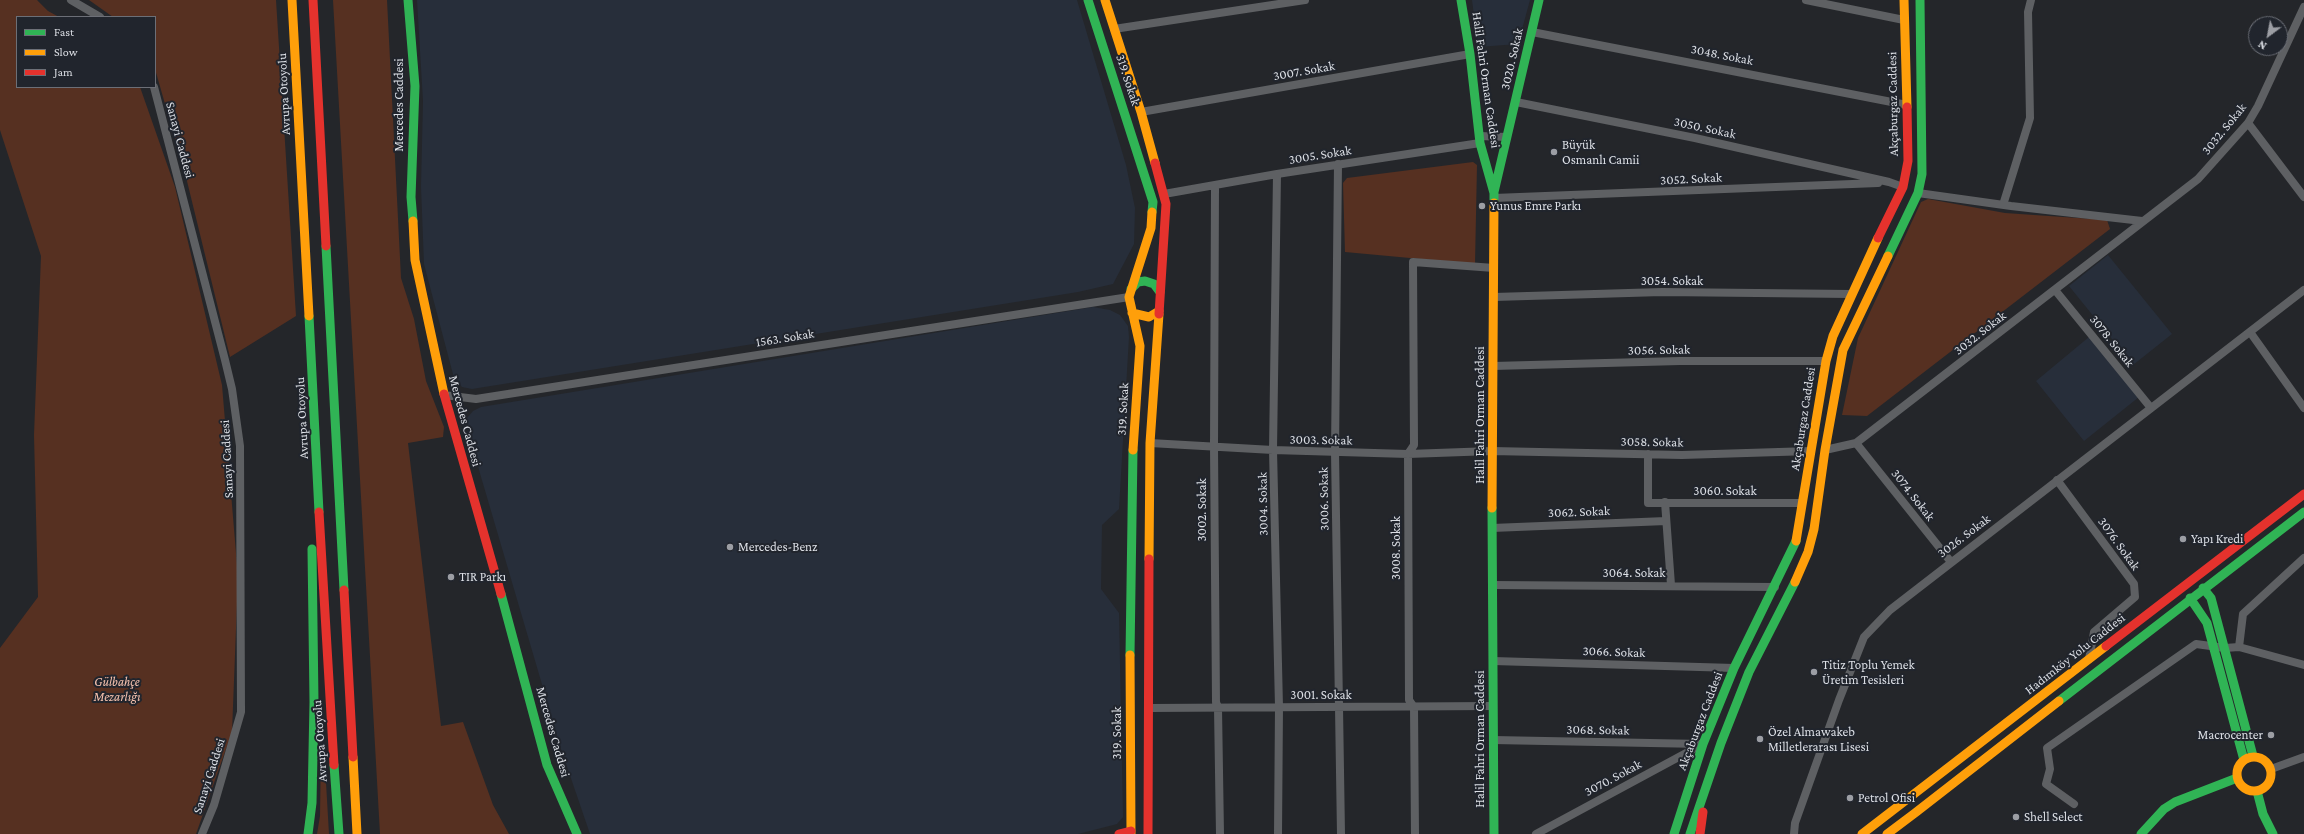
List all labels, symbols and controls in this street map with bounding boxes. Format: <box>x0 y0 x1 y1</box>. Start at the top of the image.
street label: Halil Fahri Orman Caddesi <box>1469 11 1503 149</box>
legend <box>16 16 156 88</box>
north arrow <box>2248 16 2288 56</box>
text: Fast <box>54 25 74 39</box>
street label: 3020. Sokak <box>1497 27 1527 91</box>
text: N <box>2256 38 2269 52</box>
street label: 3048. Sokak <box>1689 41 1755 69</box>
text: Slow <box>54 45 78 59</box>
street label: 319. Sokak <box>1112 52 1144 108</box>
street label: Akçaburgaz Caddesi <box>1884 52 1902 156</box>
street label: Avrupa Otoyolu <box>274 53 294 135</box>
street label: Mercedes Caddesi <box>391 58 407 152</box>
street label: 3007. Sokak <box>1272 58 1336 84</box>
text: Jam <box>54 65 73 79</box>
street label: Sanayi Caddesi <box>162 100 198 180</box>
street label: 3032. Sokak <box>2198 100 2250 158</box>
street label: 3050. Sokak <box>1673 114 1737 142</box>
place label: Büyük Osmanlı Camii <box>1562 137 1639 168</box>
street label: 3005. Sokak <box>1288 142 1352 168</box>
marker: Büyük Osmanlı Camii <box>1549 147 1559 157</box>
street label: 3052. Sokak <box>1660 170 1722 188</box>
place label: Yunus Emre Parkı <box>1490 198 1581 214</box>
marker: Yunus Emre Parkı <box>1477 201 1487 211</box>
street label: 3054. Sokak <box>1641 273 1703 289</box>
street label: 3032. Sokak <box>1951 308 2009 358</box>
street label: 3078. Sokak <box>2086 312 2138 370</box>
street label: 1563. Sokak <box>755 326 815 350</box>
street label: 3056. Sokak <box>1628 342 1690 358</box>
street label: Halil Fahri Orman Caddesi <box>1472 346 1488 484</box>
street label: Akçaburgaz Caddesi <box>1787 366 1819 472</box>
street label: Mercedes Caddesi <box>445 374 485 468</box>
street label: Avrupa Otoyolu <box>292 377 312 459</box>
street label: 319. Sokak <box>1114 382 1132 436</box>
street label: Sanayi Caddesi <box>217 419 237 499</box>
street label: 3003. Sokak <box>1289 432 1353 448</box>
street label: 3058. Sokak <box>1620 434 1684 450</box>
street label: 3074. Sokak <box>1888 466 1938 524</box>
street label: 3006. Sokak <box>1316 467 1332 531</box>
street label: 3004. Sokak <box>1255 472 1271 536</box>
street label: 3002. Sokak <box>1194 478 1210 542</box>
street label: 3060. Sokak <box>1693 483 1757 499</box>
street label: 3062. Sokak <box>1548 503 1610 521</box>
street label: 3026. Sokak <box>1934 511 1994 561</box>
street label: 3076. Sokak <box>2095 514 2143 574</box>
street label: 3008. Sokak <box>1388 516 1404 580</box>
place label: Yapı Kredi <box>2191 531 2244 547</box>
marker: Yapı Kredi <box>2178 534 2188 544</box>
place label: Mercedes-Benz <box>738 539 818 555</box>
marker: Mercedes-Benz <box>725 542 735 552</box>
street label: 3064. Sokak <box>1602 565 1666 581</box>
place label: TIR Parkı <box>459 569 506 585</box>
marker: TIR Parkı <box>446 572 456 582</box>
street label: Hadımköy Yolu Caddesi <box>2022 610 2128 698</box>
street label: 3066. Sokak <box>1582 643 1646 661</box>
place label: Titiz Toplu Yemek Üretim Tesisleri <box>1822 657 1915 688</box>
marker: Titiz Toplu Yemek Üretim Tesisleri <box>1809 667 1819 677</box>
street label: Akçaburgaz Caddesi <box>1674 669 1726 773</box>
street label: Halil Fahri Orman Caddesi <box>1472 670 1488 808</box>
park label: Gülbahçe Mezarlığı <box>93 674 141 705</box>
street label: Mercedes Caddesi <box>533 685 573 779</box>
street label: 3001. Sokak <box>1290 687 1352 703</box>
street label: Avrupa Otoyolu <box>309 700 331 782</box>
street label: 319. Sokak <box>1109 706 1125 760</box>
street label: 3068. Sokak <box>1566 722 1630 738</box>
place label: Özel Almawakeb Milletlerarası Lisesi <box>1768 724 1869 755</box>
place label: Macrocenter <box>2197 727 2263 743</box>
marker: Macrocenter <box>2266 730 2276 740</box>
marker: Özel Almawakeb Milletlerarası Lisesi <box>1755 734 1765 744</box>
street label: Sanayi Caddesi <box>189 736 229 816</box>
street label: 3070. Sokak <box>1582 756 1644 800</box>
place label: Petrol Ofisi <box>1858 790 1915 806</box>
marker: Petrol Ofisi <box>1845 793 1855 803</box>
place label: Shell Select <box>2024 809 2083 825</box>
marker: Shell Select <box>2011 812 2021 822</box>

